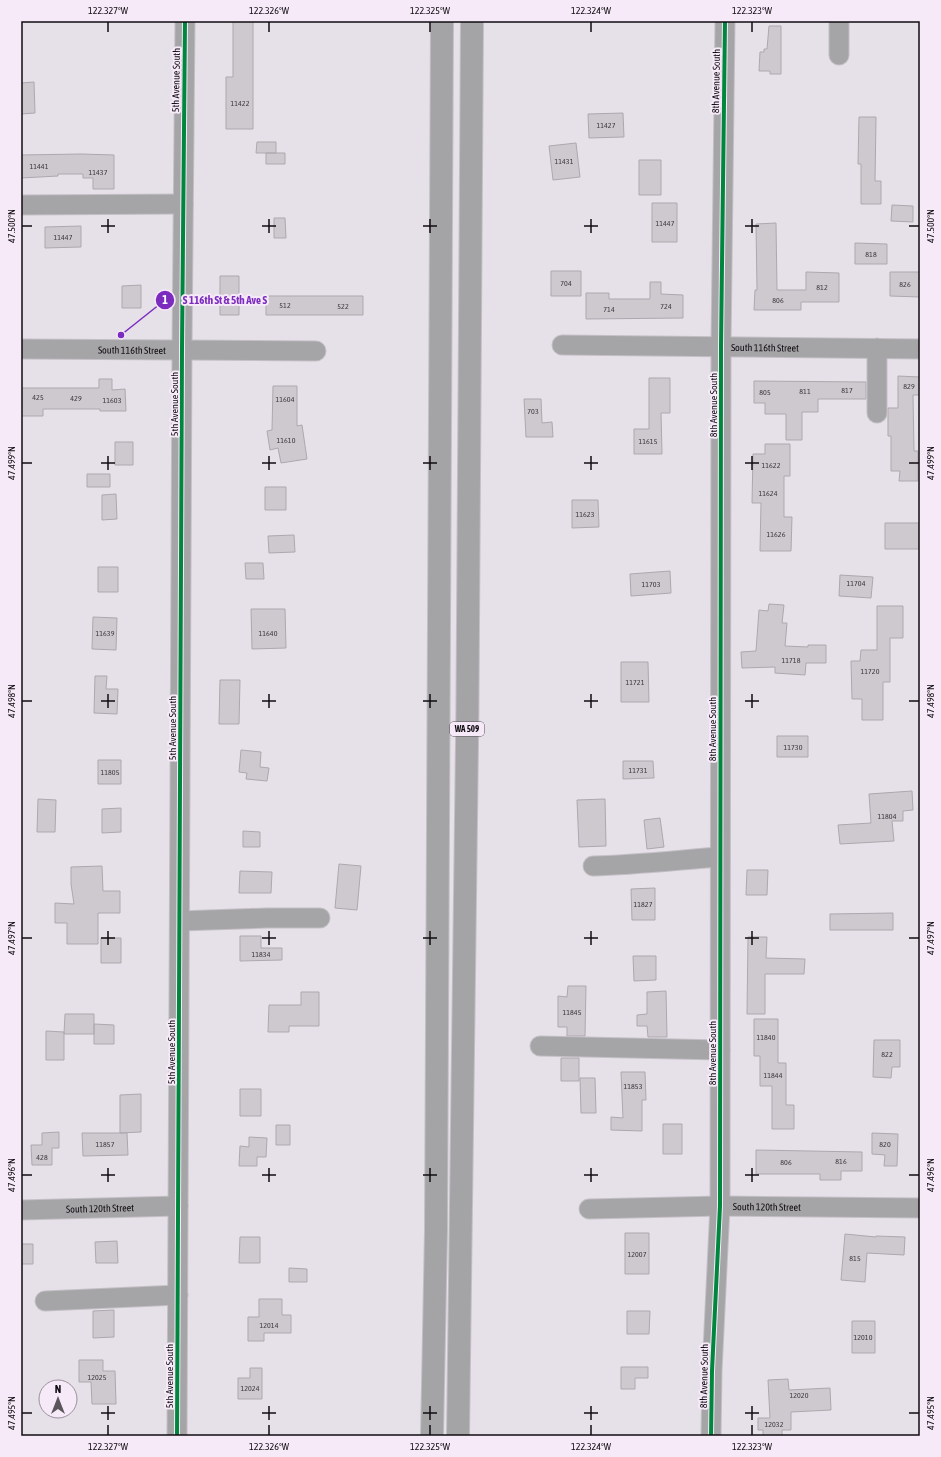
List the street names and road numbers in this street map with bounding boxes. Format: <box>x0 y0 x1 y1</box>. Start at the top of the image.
street label: 5th Avenue South <box>170 48 182 112</box>
street label: 8th Avenue South <box>710 49 722 113</box>
street label: South 116th Street <box>731 341 799 353</box>
street label: South 116th Street <box>98 344 166 355</box>
street label: 5th Avenue South <box>169 372 180 436</box>
street label: 8th Avenue South <box>708 373 719 437</box>
street label: 5th Avenue South <box>167 696 178 760</box>
street label: 8th Avenue South <box>707 697 718 761</box>
road number: WA 509 <box>450 722 484 736</box>
street label: 5th Avenue South <box>166 1020 177 1084</box>
street label: 8th Avenue South <box>707 1021 718 1085</box>
street label: South 120th Street <box>733 1201 801 1212</box>
street label: South 120th Street <box>66 1202 134 1214</box>
street label: 5th Avenue South <box>164 1344 175 1408</box>
street label: 8th Avenue South <box>698 1344 710 1408</box>

